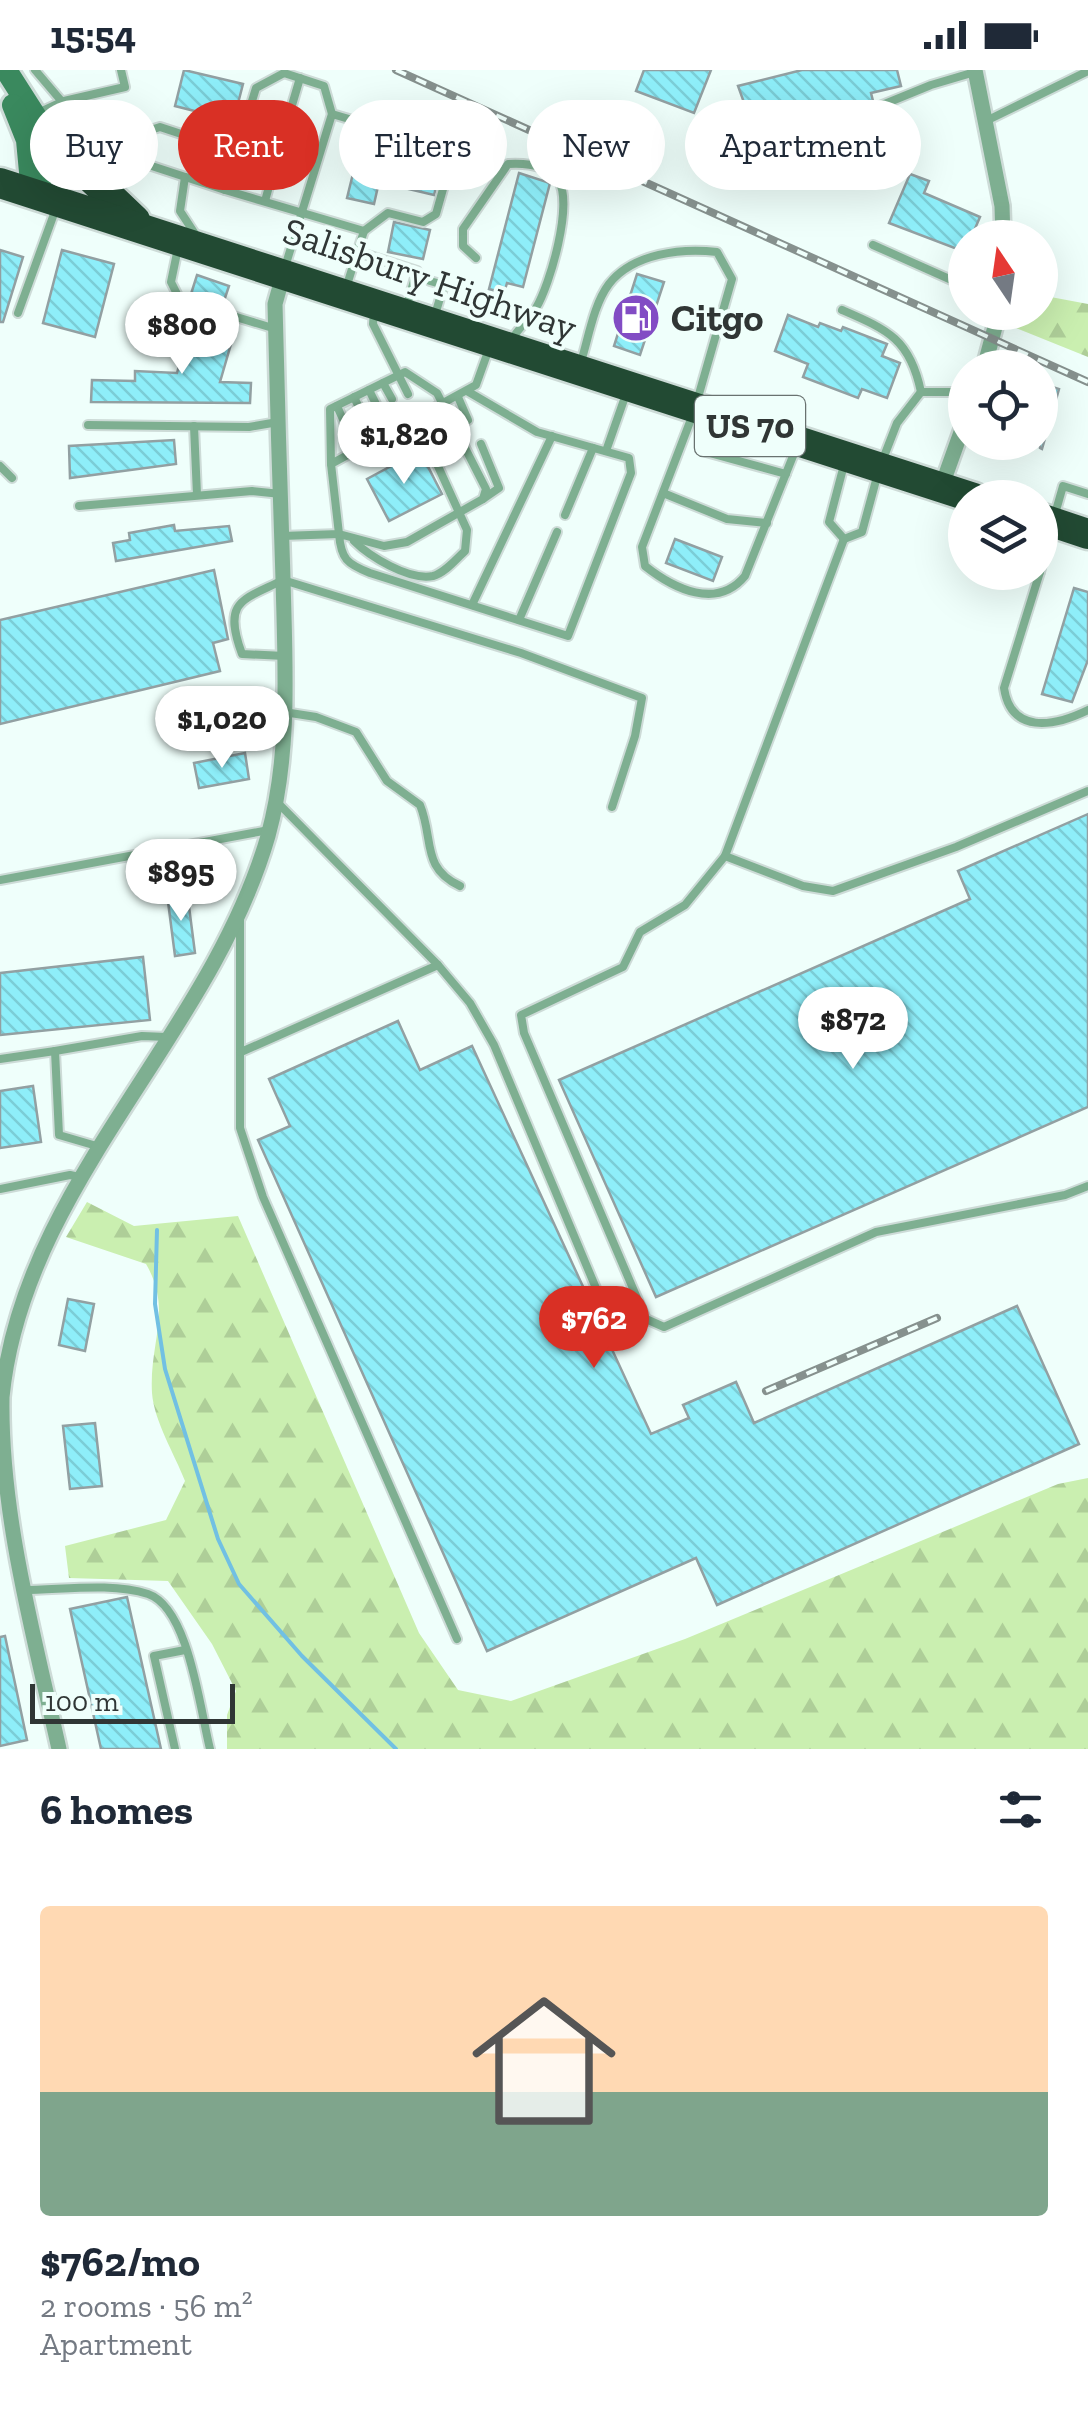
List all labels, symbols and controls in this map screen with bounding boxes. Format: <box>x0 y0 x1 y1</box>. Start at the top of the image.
text: 15:54 <box>50 12 136 58</box>
chip: Buy <box>30 100 158 190</box>
chip: Rent <box>178 100 319 190</box>
chip: Filters <box>339 100 507 190</box>
chip: New <box>527 100 665 190</box>
chip: Apartment <box>685 100 921 190</box>
street label: Salisbury Highway <box>277 207 583 351</box>
north arrow <box>948 220 1058 330</box>
map controls <box>948 220 1058 590</box>
pin: $800 <box>123 292 241 377</box>
fuel station icon: Citgo <box>610 292 662 344</box>
place label: Citgo <box>671 295 764 341</box>
text: $800 <box>147 305 217 343</box>
button: locate <box>948 350 1058 460</box>
road number: US 70 <box>695 396 805 456</box>
pin: $1,820 <box>323 402 485 487</box>
text: $1,820 <box>360 415 448 453</box>
button: layers <box>948 480 1058 590</box>
pin: $1,020 <box>141 686 303 771</box>
text: $1,020 <box>177 699 267 737</box>
pin: $895 <box>122 839 240 924</box>
text: $895 <box>148 852 214 890</box>
pin: $872 <box>794 987 912 1072</box>
text: $872 <box>820 1000 886 1038</box>
pin: $762 <box>535 1286 653 1371</box>
text: $762 <box>561 1299 627 1337</box>
scale bar <box>30 1679 235 1724</box>
text: 100 m <box>45 1685 119 1718</box>
icon: filters <box>993 1782 1048 1837</box>
text: 6 homes <box>40 1784 193 1835</box>
icon: home <box>454 1971 634 2151</box>
text: $762/mo <box>40 2236 200 2287</box>
text: 2 rooms · 56 m² <box>40 2287 253 2325</box>
text: Apartment <box>40 2325 192 2363</box>

